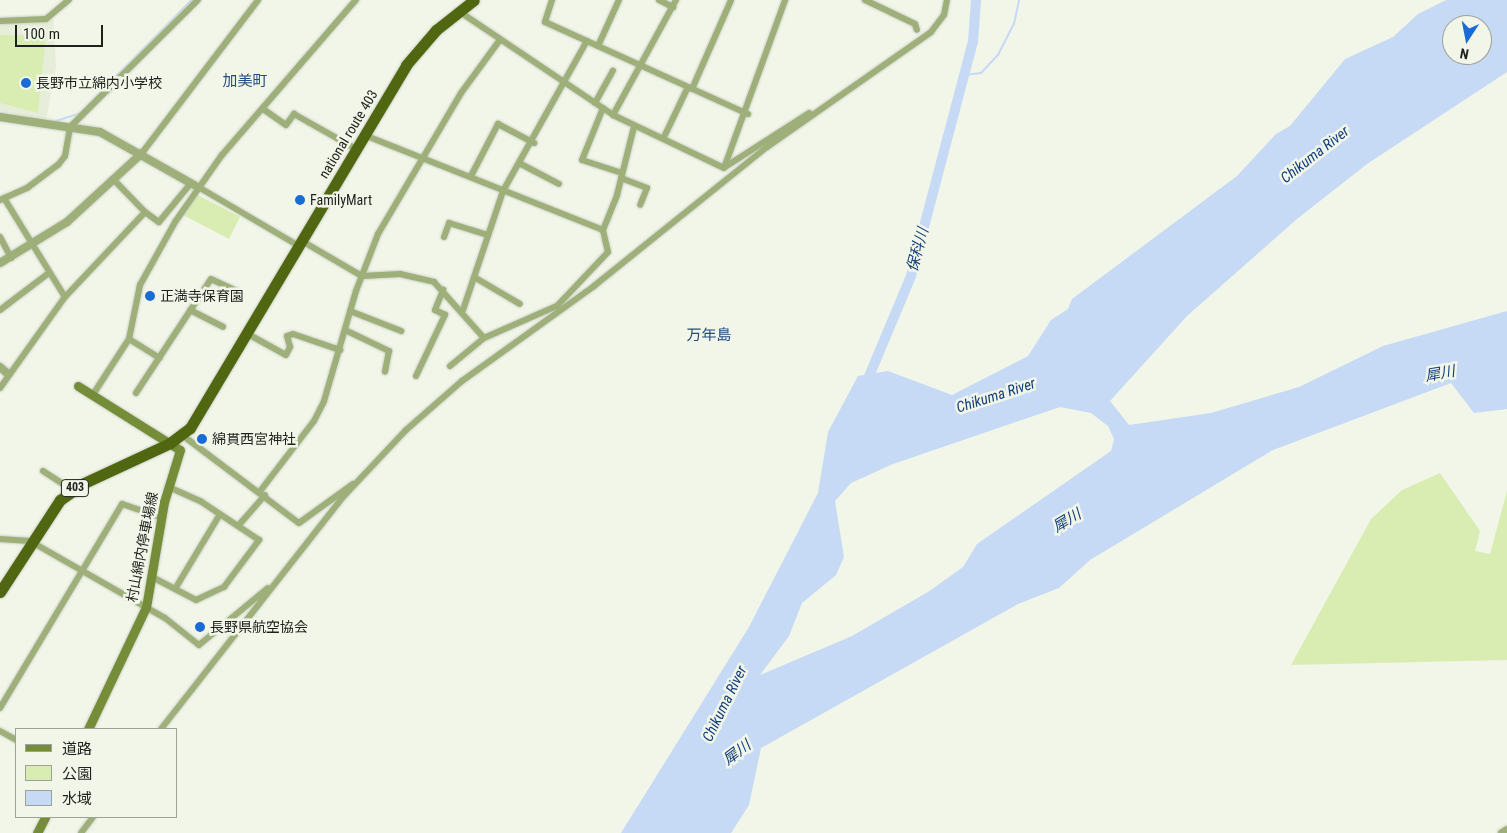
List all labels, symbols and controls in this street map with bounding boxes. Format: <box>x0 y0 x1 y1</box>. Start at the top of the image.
scale bar <box>18 15 105 47</box>
north arrow <box>1442 15 1492 65</box>
text: 100 m <box>23 25 60 43</box>
text: N <box>1459 45 1470 62</box>
district label: 加美町 <box>223 73 267 91</box>
place label: 長野市立綿内小学校 <box>36 75 162 91</box>
marker: 長野市立綿内小学校 <box>20 77 32 89</box>
street label: national route 403 <box>315 87 381 181</box>
water label: Chikuma River <box>1277 123 1353 187</box>
place label: FamilyMart <box>310 192 372 208</box>
marker: FamilyMart <box>294 194 306 206</box>
water label: 保科川 <box>903 226 933 274</box>
place label: 正満寺保育園 <box>160 288 244 304</box>
marker: 正満寺保育園 <box>144 290 156 302</box>
district label: 万年島 <box>687 327 731 345</box>
water label: 犀川 <box>1424 363 1456 385</box>
water label: Chikuma River <box>954 375 1038 417</box>
place label: 綿貫西宮神社 <box>212 431 296 447</box>
marker: 綿貫西宮神社 <box>196 433 208 445</box>
road number: 403 <box>60 478 90 498</box>
street label: 村山綿内停車場線 <box>123 490 161 604</box>
water label: 犀川 <box>1050 506 1084 536</box>
place label: 長野県航空協会 <box>210 619 308 635</box>
marker: 長野県航空協会 <box>194 621 206 633</box>
water label: Chikuma River <box>699 663 751 745</box>
legend <box>15 728 178 818</box>
water label: 犀川 <box>720 737 754 769</box>
text: 道路 <box>62 740 92 758</box>
text: 公園 <box>62 765 92 783</box>
text: 水域 <box>62 790 92 808</box>

